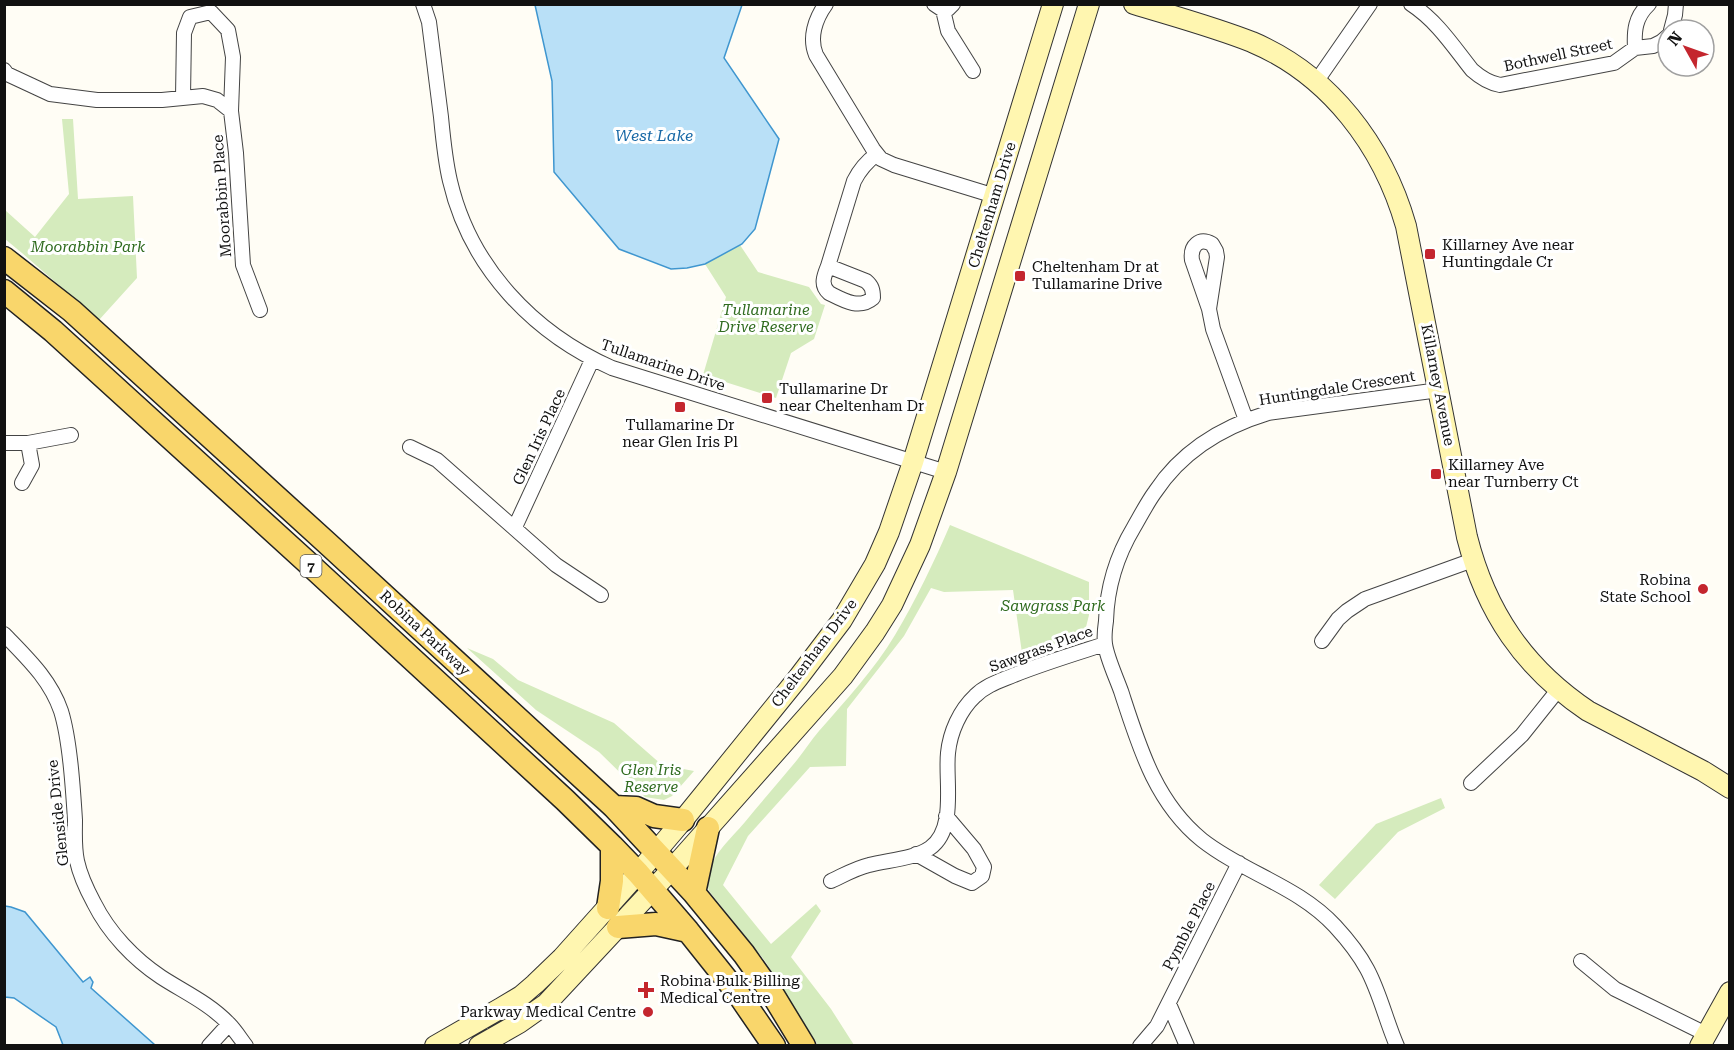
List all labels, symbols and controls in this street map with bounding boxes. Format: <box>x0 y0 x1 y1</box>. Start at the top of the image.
north arrow <box>1656 18 1716 78</box>
text: N <box>1664 28 1686 50</box>
street label: Bothwell Street <box>1502 35 1614 75</box>
water label: West Lake <box>615 126 693 145</box>
street label: Moorabbin Place <box>209 134 235 258</box>
street label: Cheltenham Drive <box>964 140 1020 270</box>
place label: Killarney Ave near Huntingdale Cr <box>1442 236 1574 271</box>
park label: Moorabbin Park <box>30 238 146 256</box>
marker: Killarney Ave near Huntingdale Cr <box>1423 247 1437 261</box>
place label: Cheltenham Dr at Tullamarine Drive <box>1032 258 1162 293</box>
marker: Cheltenham Dr at Tullamarine Drive <box>1013 269 1027 283</box>
park label: Tullamarine Drive Reserve <box>717 301 814 336</box>
street label: Killarney Avenue <box>1417 323 1459 447</box>
street label: Tullamarine Drive <box>598 335 728 395</box>
street label: Huntingdale Crescent <box>1258 367 1417 409</box>
place label: Tullamarine Dr near Cheltenham Dr <box>779 380 924 415</box>
street label: Glen Iris Place <box>509 386 569 488</box>
marker: Tullamarine Dr near Cheltenham Dr <box>760 391 774 405</box>
marker: Tullamarine Dr near Glen Iris Pl <box>673 400 687 414</box>
place label: Tullamarine Dr near Glen Iris Pl <box>622 416 738 451</box>
place label: Killarney Ave near Turnberry Ct <box>1448 456 1579 491</box>
marker: Killarney Ave near Turnberry Ct <box>1429 467 1443 481</box>
road number: 7 <box>300 555 322 577</box>
place label: Robina State School <box>1600 571 1691 606</box>
marker: Robina State School <box>1696 582 1710 596</box>
street label: Robina Parkway <box>376 586 474 680</box>
street label: Cheltenham Drive <box>767 595 861 711</box>
park label: Sawgrass Park <box>1000 597 1106 615</box>
street label: Sawgrass Place <box>987 622 1095 676</box>
street label: Glenside Drive <box>43 759 73 867</box>
park label: Glen Iris Reserve <box>621 761 681 796</box>
street label: Pymble Place <box>1159 879 1219 973</box>
place label: Robina Bulk Billing Medical Centre <box>660 972 800 1007</box>
marker: Robina Bulk Billing Medical Centre <box>637 981 655 999</box>
place label: Parkway Medical Centre <box>460 1003 636 1021</box>
marker: Parkway Medical Centre <box>641 1005 655 1019</box>

